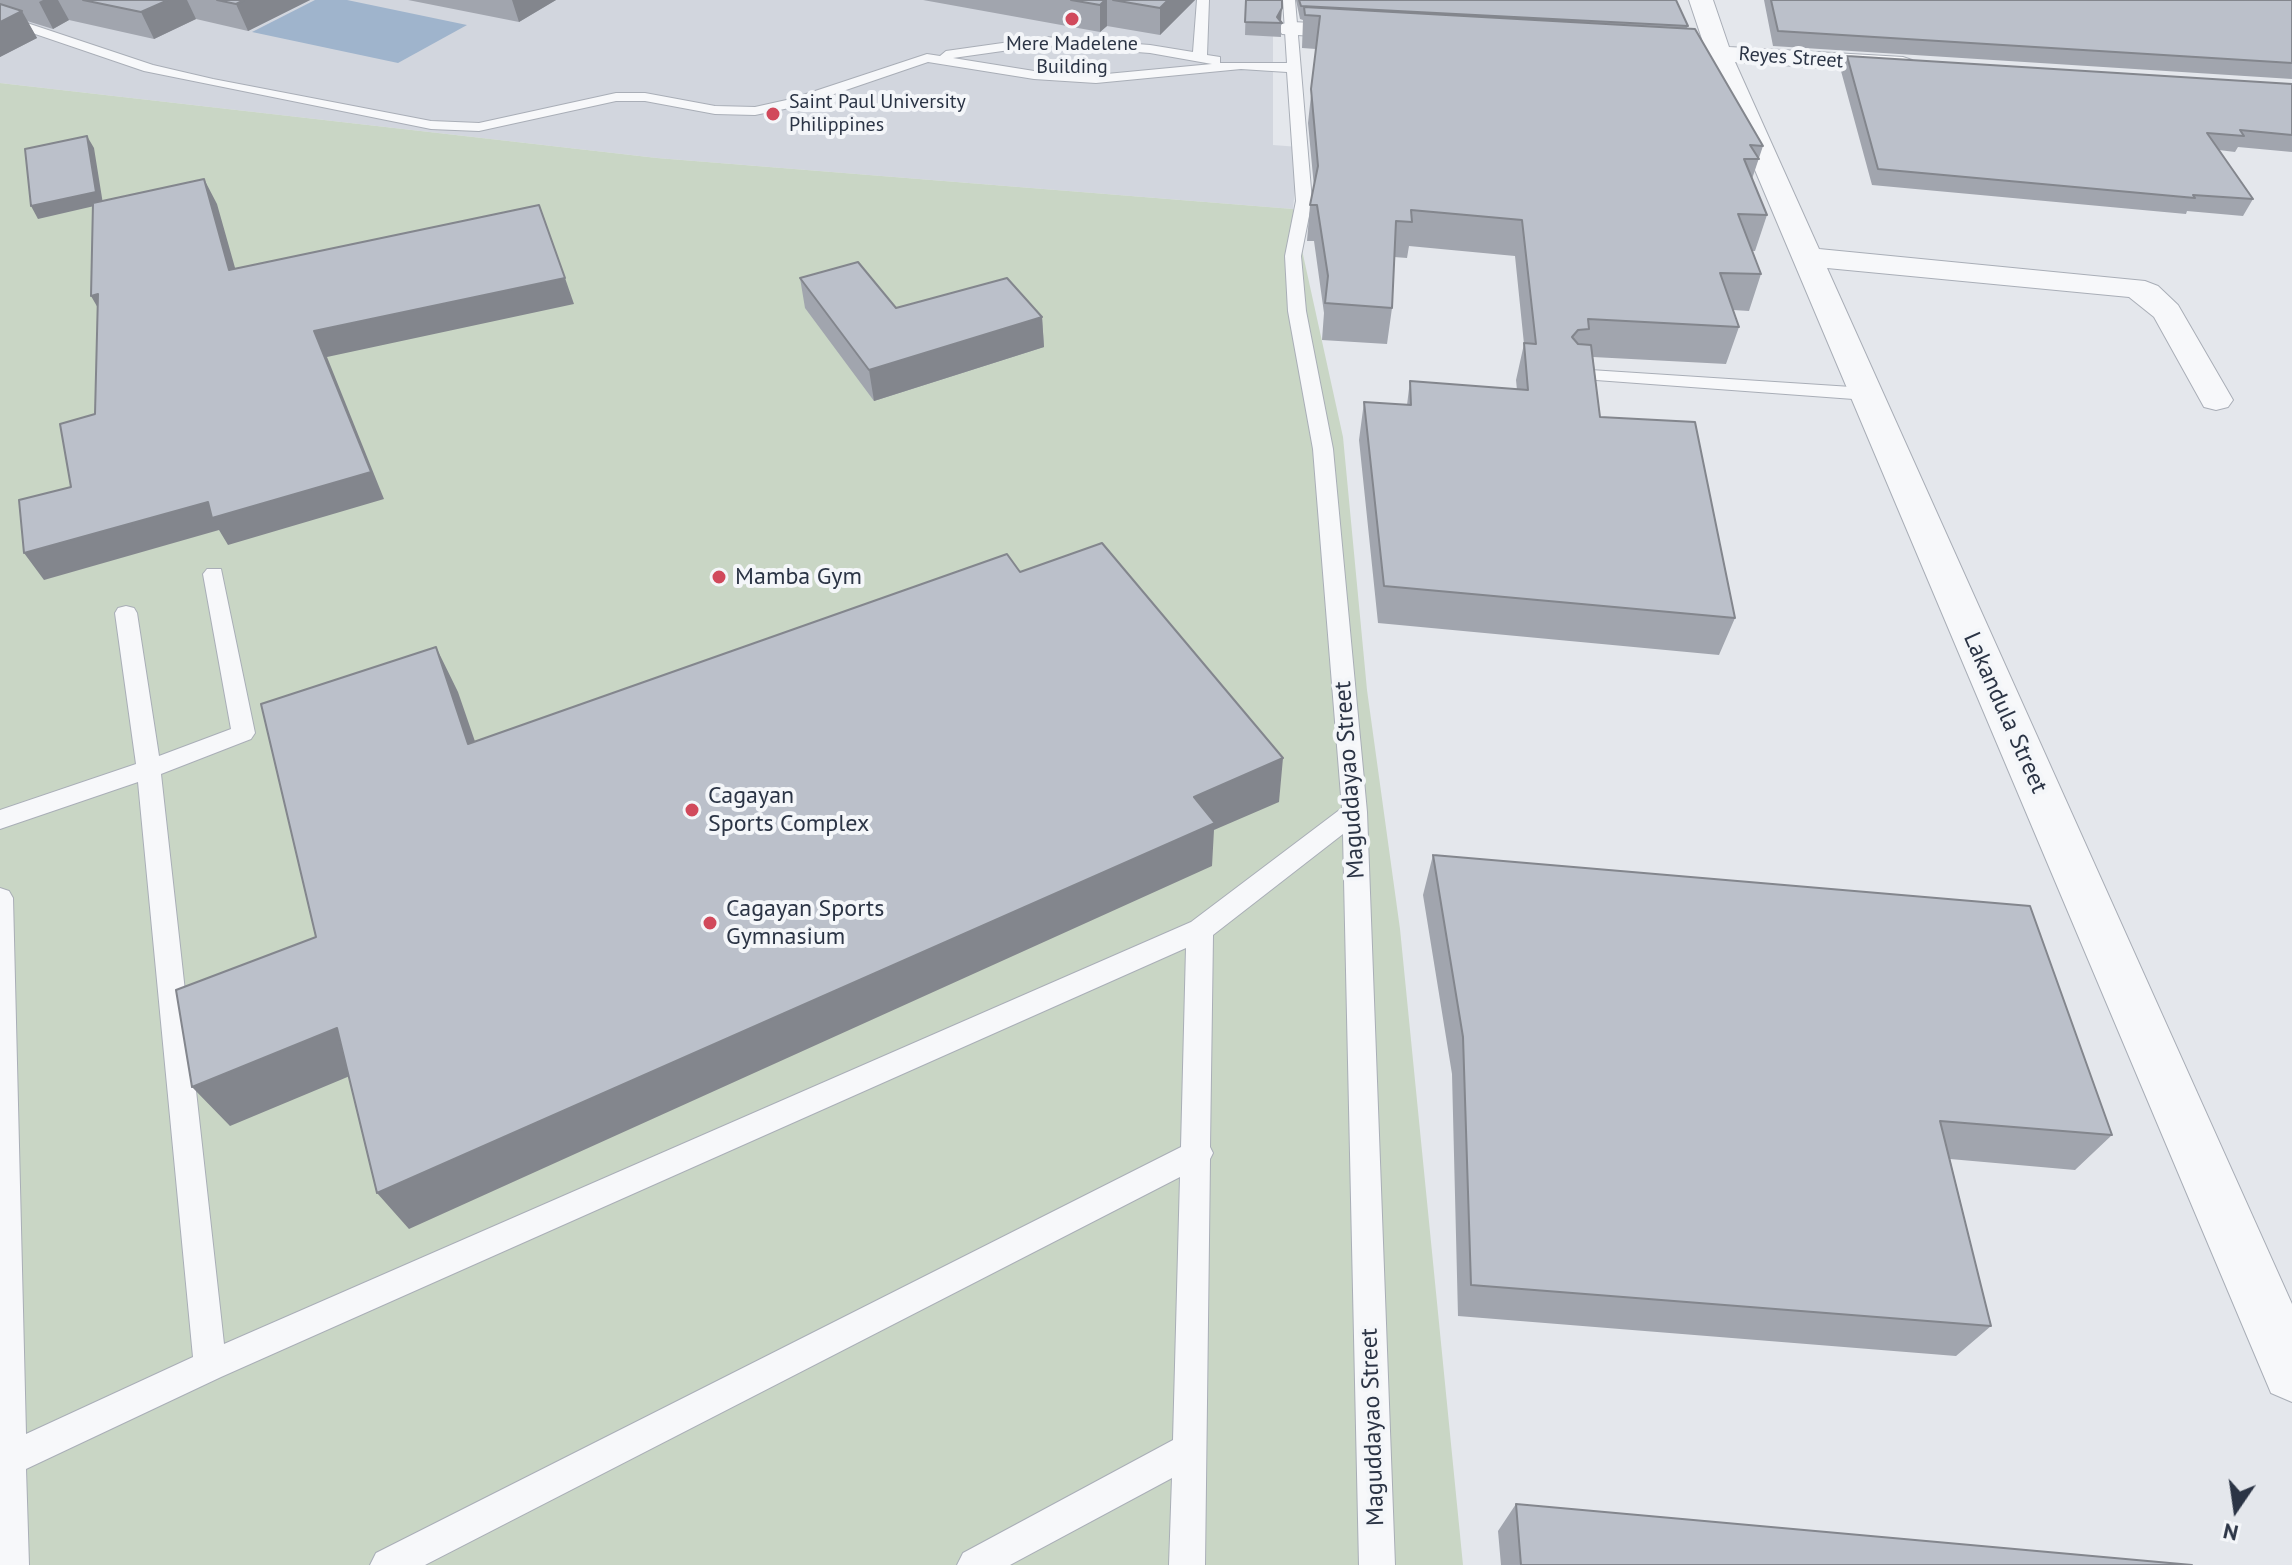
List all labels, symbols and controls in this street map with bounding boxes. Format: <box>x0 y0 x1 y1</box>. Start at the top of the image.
marker: Mere Madelene Building <box>1063 10 1081 28</box>
place label: Mere Madelene Building <box>1006 32 1138 79</box>
street label: Reyes Street <box>1738 42 1844 74</box>
place label: Saint Paul University Philippines <box>789 90 966 137</box>
marker: Saint Paul University Philippines <box>764 105 782 123</box>
place label: Mamba Gym <box>735 563 862 591</box>
marker: Mamba Gym <box>710 568 728 586</box>
street label: Lakandula Street <box>1957 628 2053 798</box>
street label: Maguddayao Street <box>1329 680 1371 880</box>
place label: Cagayan Sports Complex <box>708 782 869 838</box>
marker: Cagayan Sports Complex <box>683 801 701 819</box>
place label: Cagayan Sports Gymnasium <box>726 895 884 951</box>
marker: Cagayan Sports Gymnasium <box>701 914 719 932</box>
street label: Maguddayao Street <box>1355 1328 1391 1526</box>
north arrow <box>2196 1469 2276 1549</box>
text: N <box>2220 1517 2241 1548</box>

